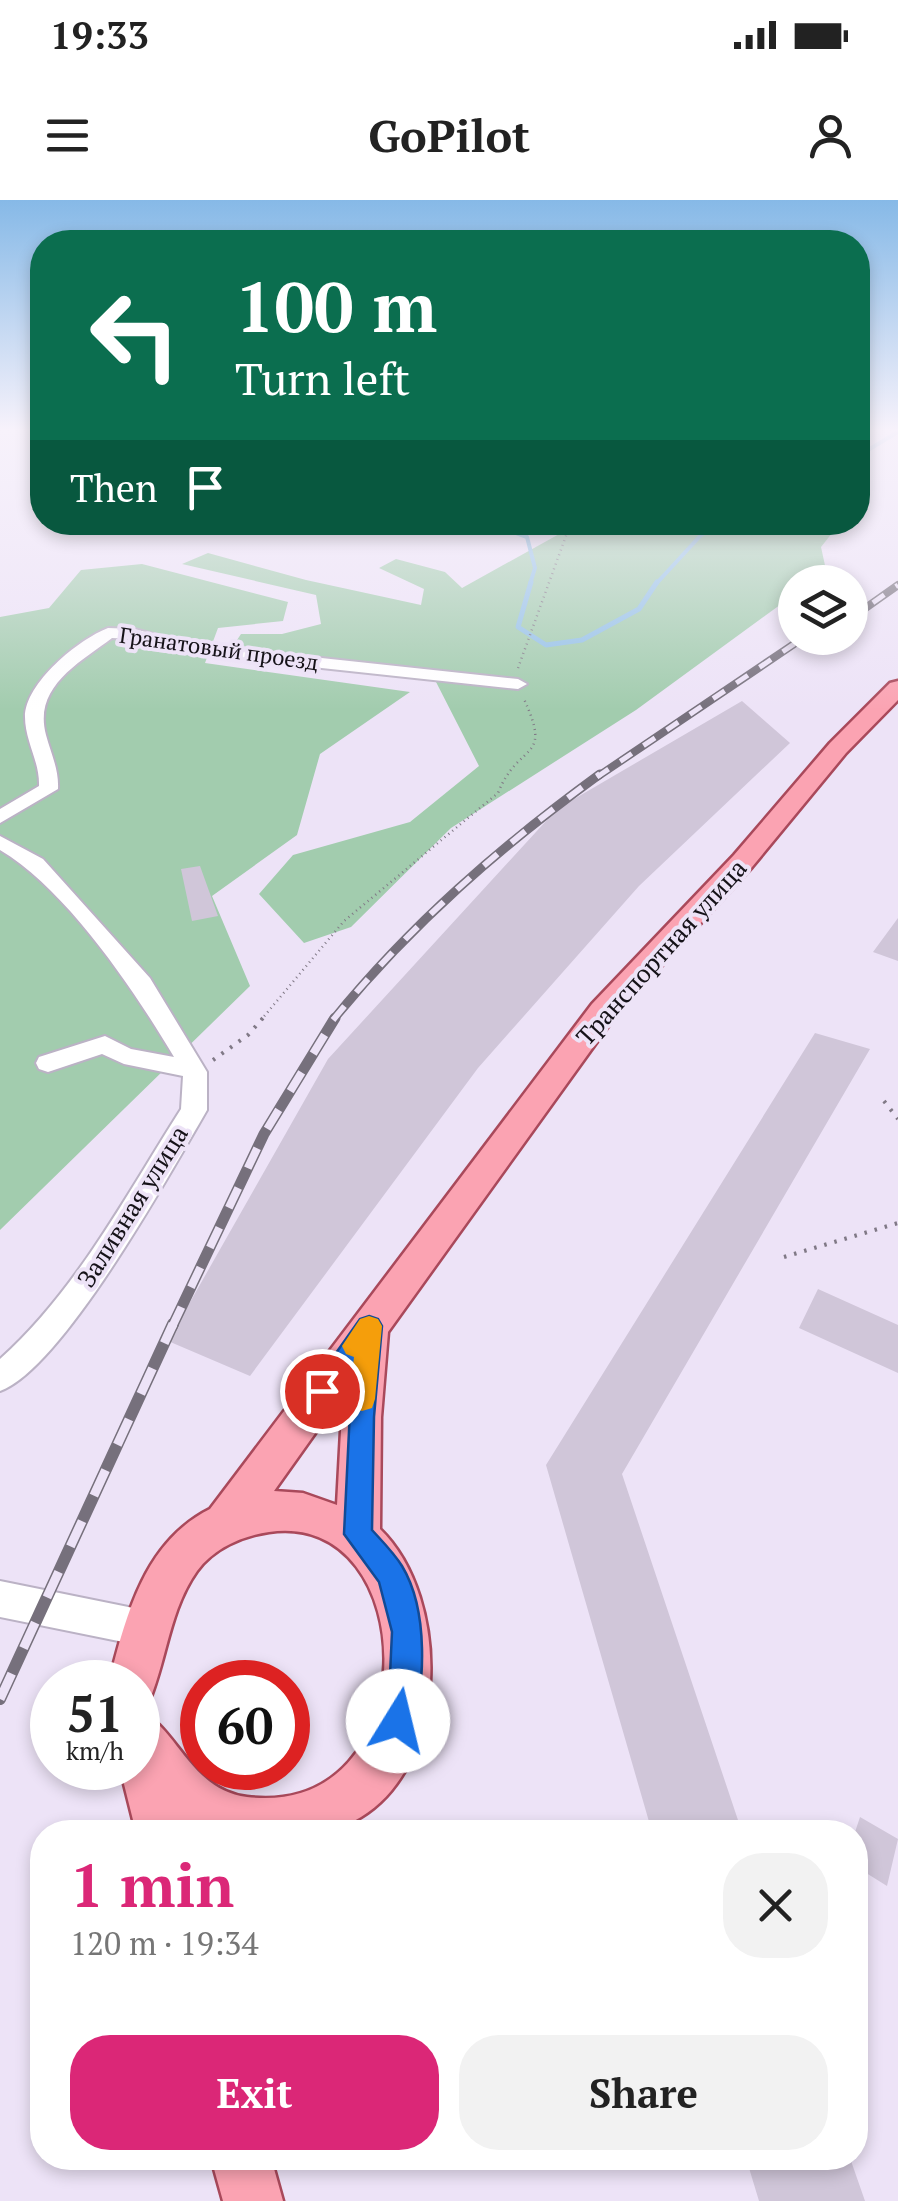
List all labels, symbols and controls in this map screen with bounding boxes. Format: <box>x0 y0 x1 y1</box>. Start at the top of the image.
text: 19:33 <box>50 10 149 60</box>
text: GoPilot <box>368 105 530 165</box>
icon: menu <box>40 108 95 163</box>
icon: person <box>803 108 858 163</box>
text: 100 m <box>235 259 437 352</box>
icon: left <box>70 270 200 400</box>
text: Turn left <box>235 348 410 408</box>
icon: arrive <box>178 460 233 515</box>
text: Then <box>70 463 158 513</box>
map controls <box>778 565 868 655</box>
button: layers <box>778 565 868 655</box>
street label: Гранатовый проезд <box>118 620 320 676</box>
street label: Транспортная улица <box>568 852 754 1052</box>
street label: Заливная улица <box>69 1119 195 1293</box>
pin <box>280 1349 365 1434</box>
icon: arrive <box>295 1364 350 1419</box>
speed limit sign: 60 <box>180 1660 310 1790</box>
position arrow <box>346 1669 450 1773</box>
text: 51 <box>67 1680 123 1746</box>
text: km/h <box>66 1734 124 1767</box>
text: 1 min <box>70 1845 234 1924</box>
button: close <box>723 1853 828 1958</box>
text: 120 m · 19:34 <box>70 1922 258 1964</box>
button: Exit <box>70 2035 439 2150</box>
button: Share <box>459 2035 828 2150</box>

